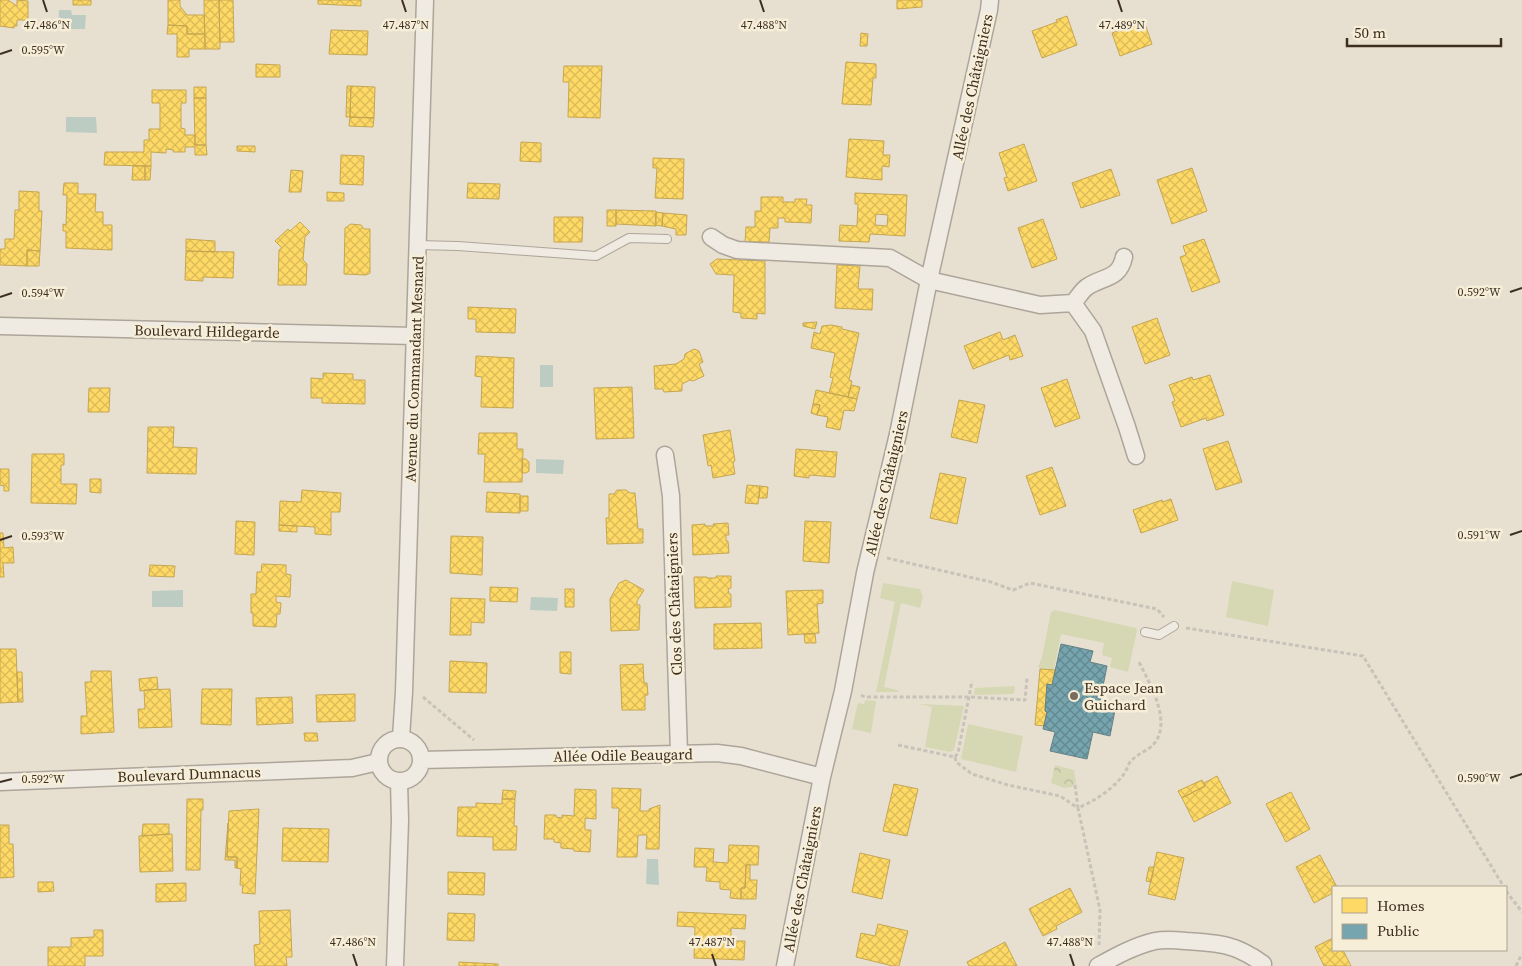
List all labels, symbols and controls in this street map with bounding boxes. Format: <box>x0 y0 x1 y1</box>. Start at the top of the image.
street label: Allée des Châtaigniers <box>946 12 998 162</box>
scale bar <box>1347 15 1501 47</box>
text: 47.486°N <box>24 17 70 33</box>
text: 47.487°N <box>383 17 429 33</box>
text: 47.488°N <box>741 17 787 33</box>
text: 47.489°N <box>1099 17 1145 33</box>
text: 50 m <box>1354 22 1386 43</box>
text: 0.595°W <box>21 42 65 58</box>
street label: Avenue du Commandant Mesnard <box>400 255 428 483</box>
text: 0.592°W <box>1457 284 1501 300</box>
text: 0.594°W <box>21 285 65 301</box>
street label: Boulevard Hildegarde <box>134 319 280 343</box>
street label: Allée des Châtaigniers <box>859 408 913 558</box>
text: 0.591°W <box>1457 527 1501 543</box>
text: 0.593°W <box>21 528 65 544</box>
street label: Clos des Châtaigniers <box>661 532 687 676</box>
place label: Espace Jean Guichard <box>1084 677 1164 715</box>
marker: Espace Jean Guichard <box>1068 690 1080 702</box>
street label: Allée Odile Beaugard <box>553 743 694 767</box>
street label: Boulevard Dumnacus <box>117 761 261 787</box>
text: 0.590°W <box>1457 770 1501 786</box>
text: 0.592°W <box>21 771 65 787</box>
street label: Allée des Châtaigniers <box>778 804 826 954</box>
legend <box>1332 886 1507 951</box>
text: Homes <box>1377 895 1424 916</box>
text: Public <box>1377 920 1419 941</box>
text: 47.486°N <box>330 934 376 950</box>
text: 47.487°N <box>689 934 735 950</box>
text: 47.488°N <box>1047 934 1093 950</box>

